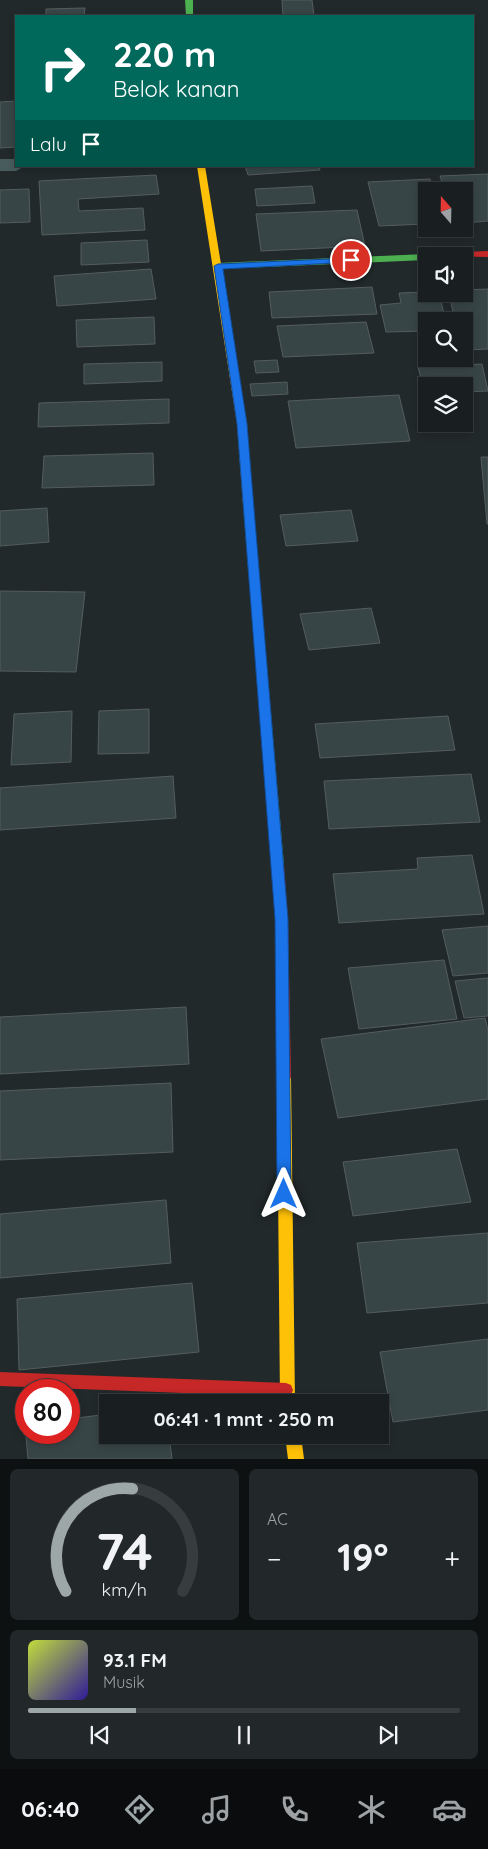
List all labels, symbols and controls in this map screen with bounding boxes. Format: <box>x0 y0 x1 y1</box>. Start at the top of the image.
text: 220 m <box>113 32 216 76</box>
icon: right <box>30 35 95 100</box>
text: Belok kanan <box>113 75 239 103</box>
icon: arrive <box>77 130 105 158</box>
text: Lalu <box>30 132 67 156</box>
north arrow <box>418 182 472 238</box>
map controls <box>418 182 473 432</box>
pin <box>330 239 372 281</box>
icon: arrive <box>337 246 365 274</box>
button: sound <box>418 247 473 302</box>
button: search <box>418 312 473 367</box>
button: layers <box>418 377 473 432</box>
position arrow <box>257 1167 309 1219</box>
speed limit sign: 80 <box>15 1379 80 1444</box>
text: 06:41 · 1 mnt · 250 m <box>154 1407 334 1431</box>
text: AC <box>267 1509 288 1529</box>
text: 74 <box>96 1518 153 1583</box>
text: 19° <box>337 1533 389 1581</box>
text: − <box>267 1541 282 1576</box>
text: + <box>444 1541 460 1576</box>
text: km/h <box>102 1578 147 1600</box>
text: 93.1 FM <box>103 1648 167 1672</box>
text: Musik <box>103 1672 145 1692</box>
icon: previous <box>86 1721 114 1749</box>
icon: pause <box>230 1721 258 1749</box>
icon: next <box>374 1721 402 1749</box>
icon: directions <box>122 1792 157 1827</box>
icon: music <box>199 1792 234 1827</box>
icon: phone <box>277 1792 312 1827</box>
icon: climate <box>354 1792 389 1827</box>
icon: car <box>432 1792 467 1827</box>
text: 06:40 <box>21 1795 79 1823</box>

